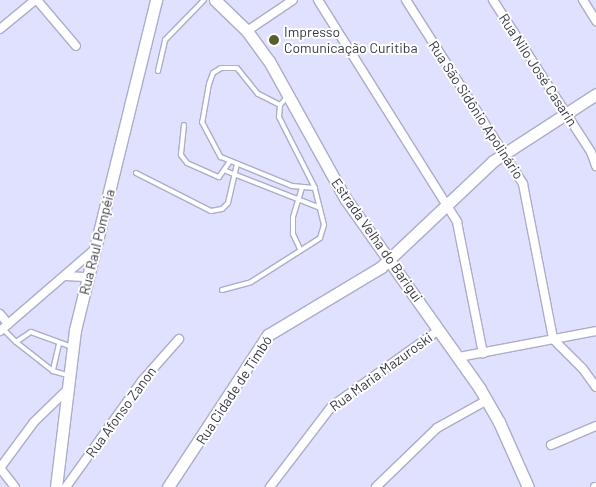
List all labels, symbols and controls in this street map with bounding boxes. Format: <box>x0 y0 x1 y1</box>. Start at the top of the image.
street label: Rua Nilo José Casarin <box>495 10 581 130</box>
place label: Impresso Comunicação Curitiba <box>284 24 418 56</box>
marker: Impresso Comunicação Curitiba <box>268 34 280 46</box>
street label: Rua São Sidônio Apolinário <box>425 38 527 182</box>
street label: Estrada Velha do Barigui <box>328 175 426 305</box>
street label: Rua Raul Pompéia <box>76 187 118 297</box>
street label: Rua Maria Mazuroski <box>326 329 436 415</box>
street label: Rua Cidade de Timbó <box>192 332 276 448</box>
street label: Rua Afonso Zanon <box>82 363 160 461</box>

